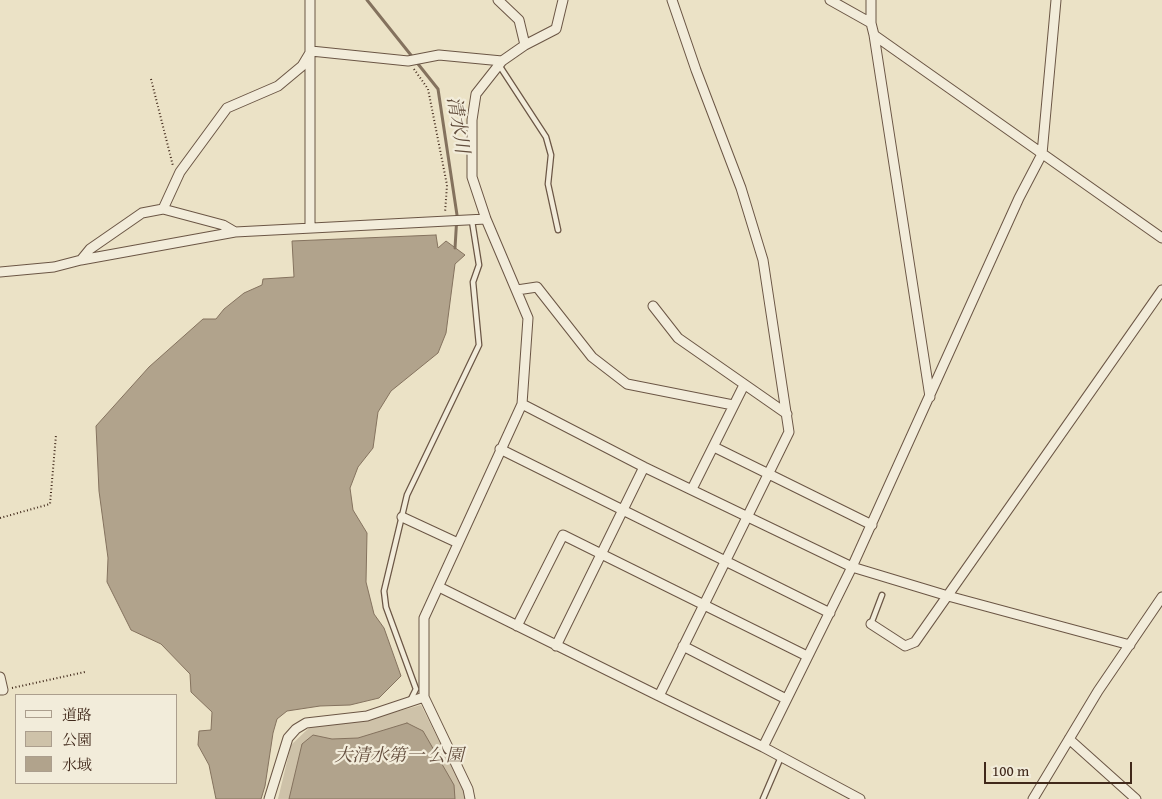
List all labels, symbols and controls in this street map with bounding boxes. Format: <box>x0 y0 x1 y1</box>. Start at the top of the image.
water label: 清水川 <box>441 95 473 155</box>
legend <box>15 694 178 784</box>
text: 道路 <box>62 704 92 725</box>
text: 公園 <box>62 729 92 750</box>
park label: 大清水第一 公園 <box>334 745 464 767</box>
scale bar <box>987 752 1134 784</box>
text: 水域 <box>62 754 92 775</box>
text: 100 m <box>992 760 1029 781</box>

